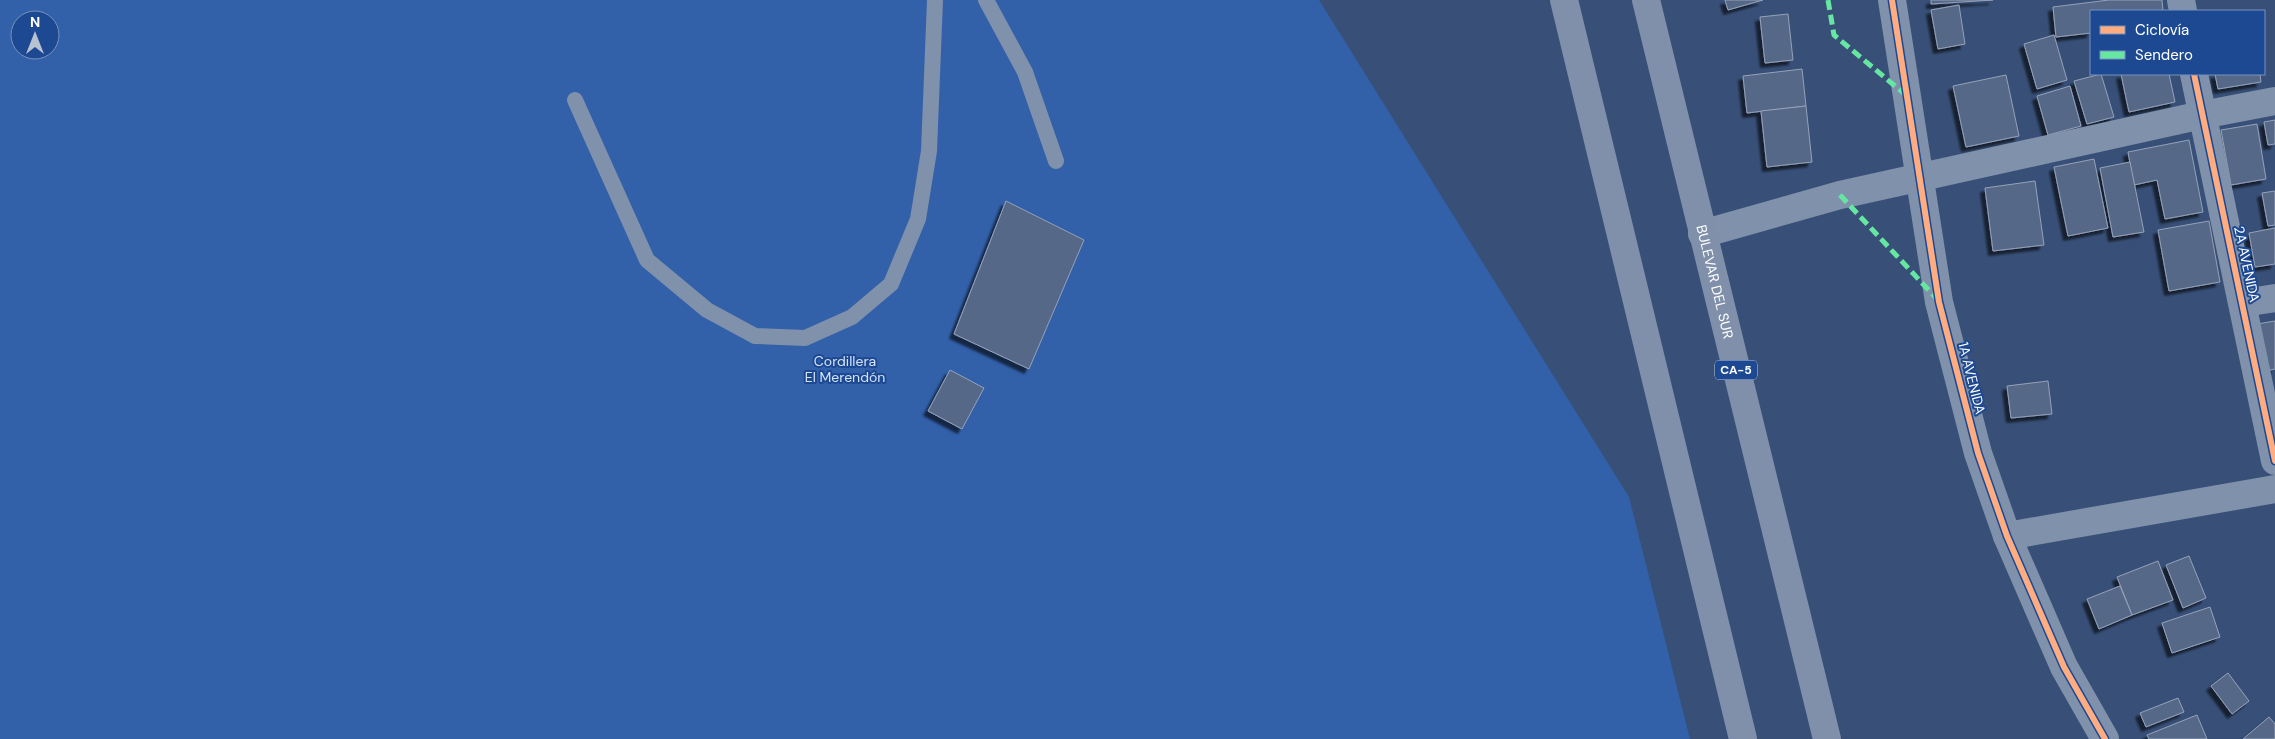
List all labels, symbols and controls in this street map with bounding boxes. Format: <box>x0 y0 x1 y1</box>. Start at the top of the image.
north arrow <box>10 10 60 60</box>
legend <box>2090 10 2265 75</box>
text: N <box>30 13 40 31</box>
text: Ciclovía <box>2135 20 2189 40</box>
text: Sendero <box>2135 45 2193 65</box>
street label: BULEVAR DEL SUR <box>1692 223 1738 340</box>
street label: 2A AVENIDA <box>2230 224 2264 304</box>
street label: 1A AVENIDA <box>1954 340 1990 416</box>
park label: Cordillera El Merendón <box>805 352 885 386</box>
road number: CA-5 <box>1715 360 1757 380</box>

